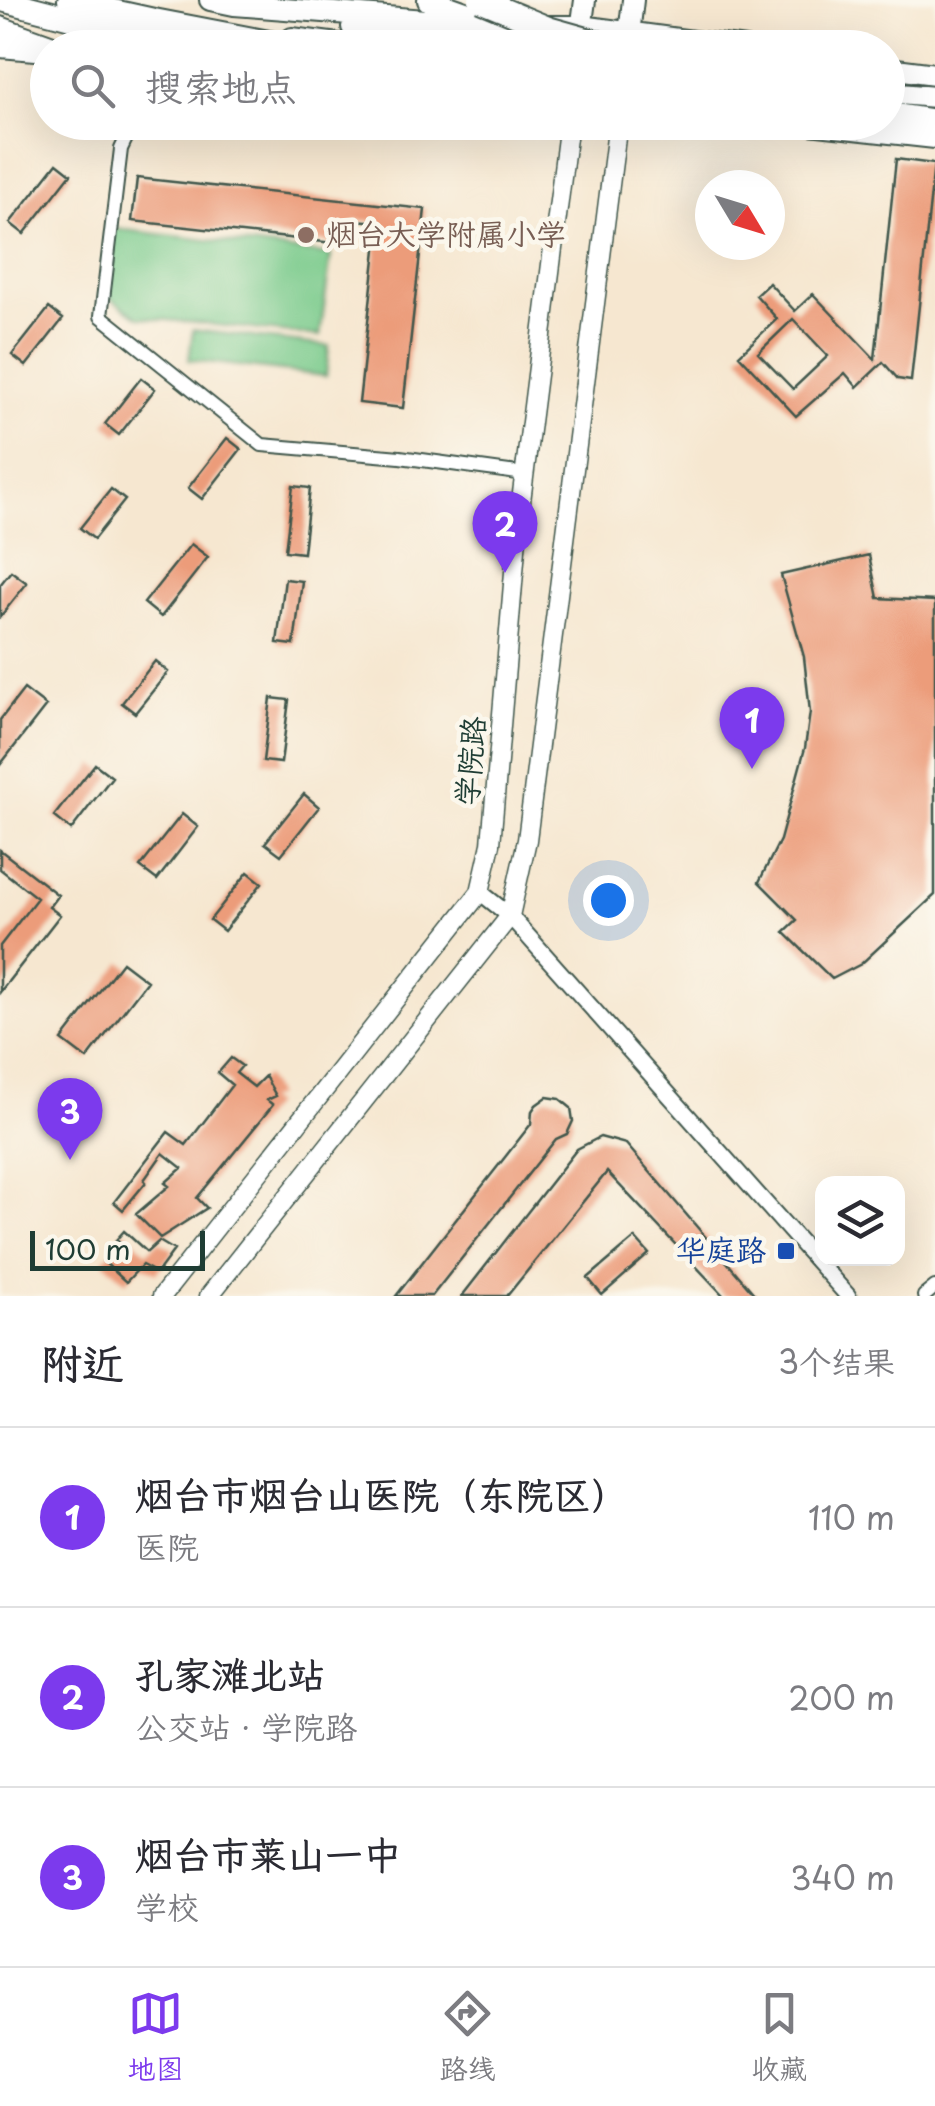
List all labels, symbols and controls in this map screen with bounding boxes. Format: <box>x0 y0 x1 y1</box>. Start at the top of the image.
search box <box>30 30 905 140</box>
text: 搜索地点 <box>145 57 297 114</box>
icon: search <box>65 58 120 113</box>
north arrow <box>695 170 785 260</box>
place label: 烟台大学附属小学 <box>326 210 566 255</box>
marker: 烟台大学附属小学 <box>295 224 317 246</box>
pin: 2 <box>472 490 538 573</box>
pin: 1 <box>720 686 784 769</box>
street label: 学院路 <box>442 714 495 808</box>
your location <box>583 875 634 926</box>
pin: 3 <box>38 1078 102 1160</box>
map controls <box>815 1176 905 1266</box>
button: layers <box>815 1176 905 1266</box>
scale bar <box>30 1226 205 1270</box>
place label: 华庭路 <box>676 1226 766 1271</box>
text: 100 m <box>45 1227 131 1270</box>
marker: 华庭路 <box>775 1240 797 1262</box>
text: 附近 <box>40 1330 124 1393</box>
text: 3个结果 <box>778 1337 895 1385</box>
text: 烟台市烟台山医院（东院区） <box>135 1465 629 1522</box>
text: 1 <box>65 1493 80 1541</box>
text: 110 m <box>808 1493 895 1541</box>
text: 医院 <box>135 1522 199 1570</box>
text: 孔家滩北站 <box>135 1645 325 1702</box>
text: 2 <box>61 1673 84 1721</box>
text: 200 m <box>788 1673 895 1721</box>
text: 公交站 · 学院路 <box>135 1702 357 1750</box>
text: 烟台市莱山一中 <box>135 1825 401 1882</box>
text: 3 <box>62 1853 83 1901</box>
text: 340 m <box>790 1853 895 1901</box>
text: 学校 <box>135 1882 199 1930</box>
tab: 地图 <box>128 1986 184 2089</box>
tab: 路线 <box>439 1986 495 2089</box>
tab: 收藏 <box>751 1986 807 2089</box>

